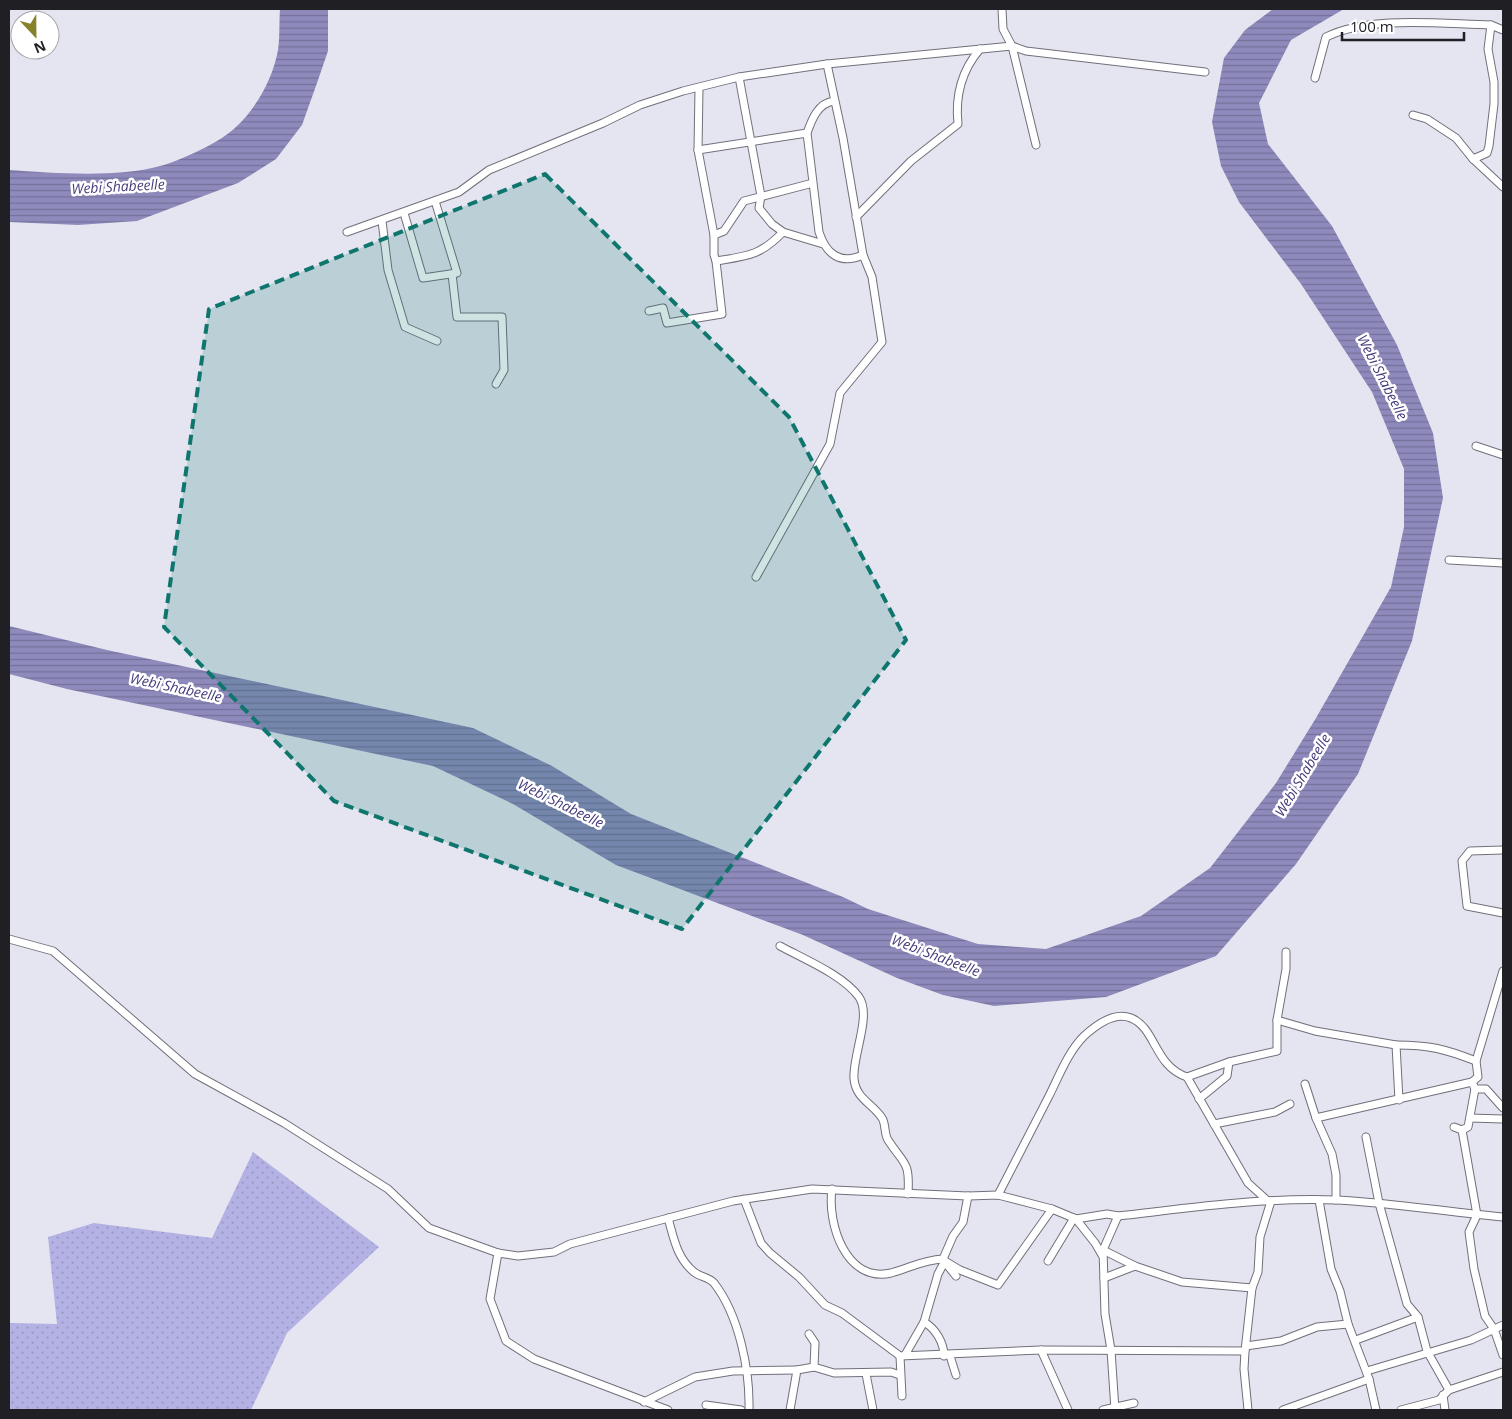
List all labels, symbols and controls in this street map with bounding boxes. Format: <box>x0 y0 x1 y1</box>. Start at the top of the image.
north arrow <box>10 10 60 60</box>
scale bar <box>1342 10 1464 42</box>
text: 100 m <box>1350 16 1394 36</box>
text: N <box>31 37 49 58</box>
water label: Webi Shabeelle <box>71 174 165 198</box>
water label: Webi Shabeelle <box>1353 331 1413 423</box>
water label: Webi Shabeelle <box>128 668 224 706</box>
water label: Webi Shabeelle <box>1270 730 1334 820</box>
water label: Webi Shabeelle <box>515 774 607 832</box>
water label: Webi Shabeelle <box>889 929 983 981</box>

